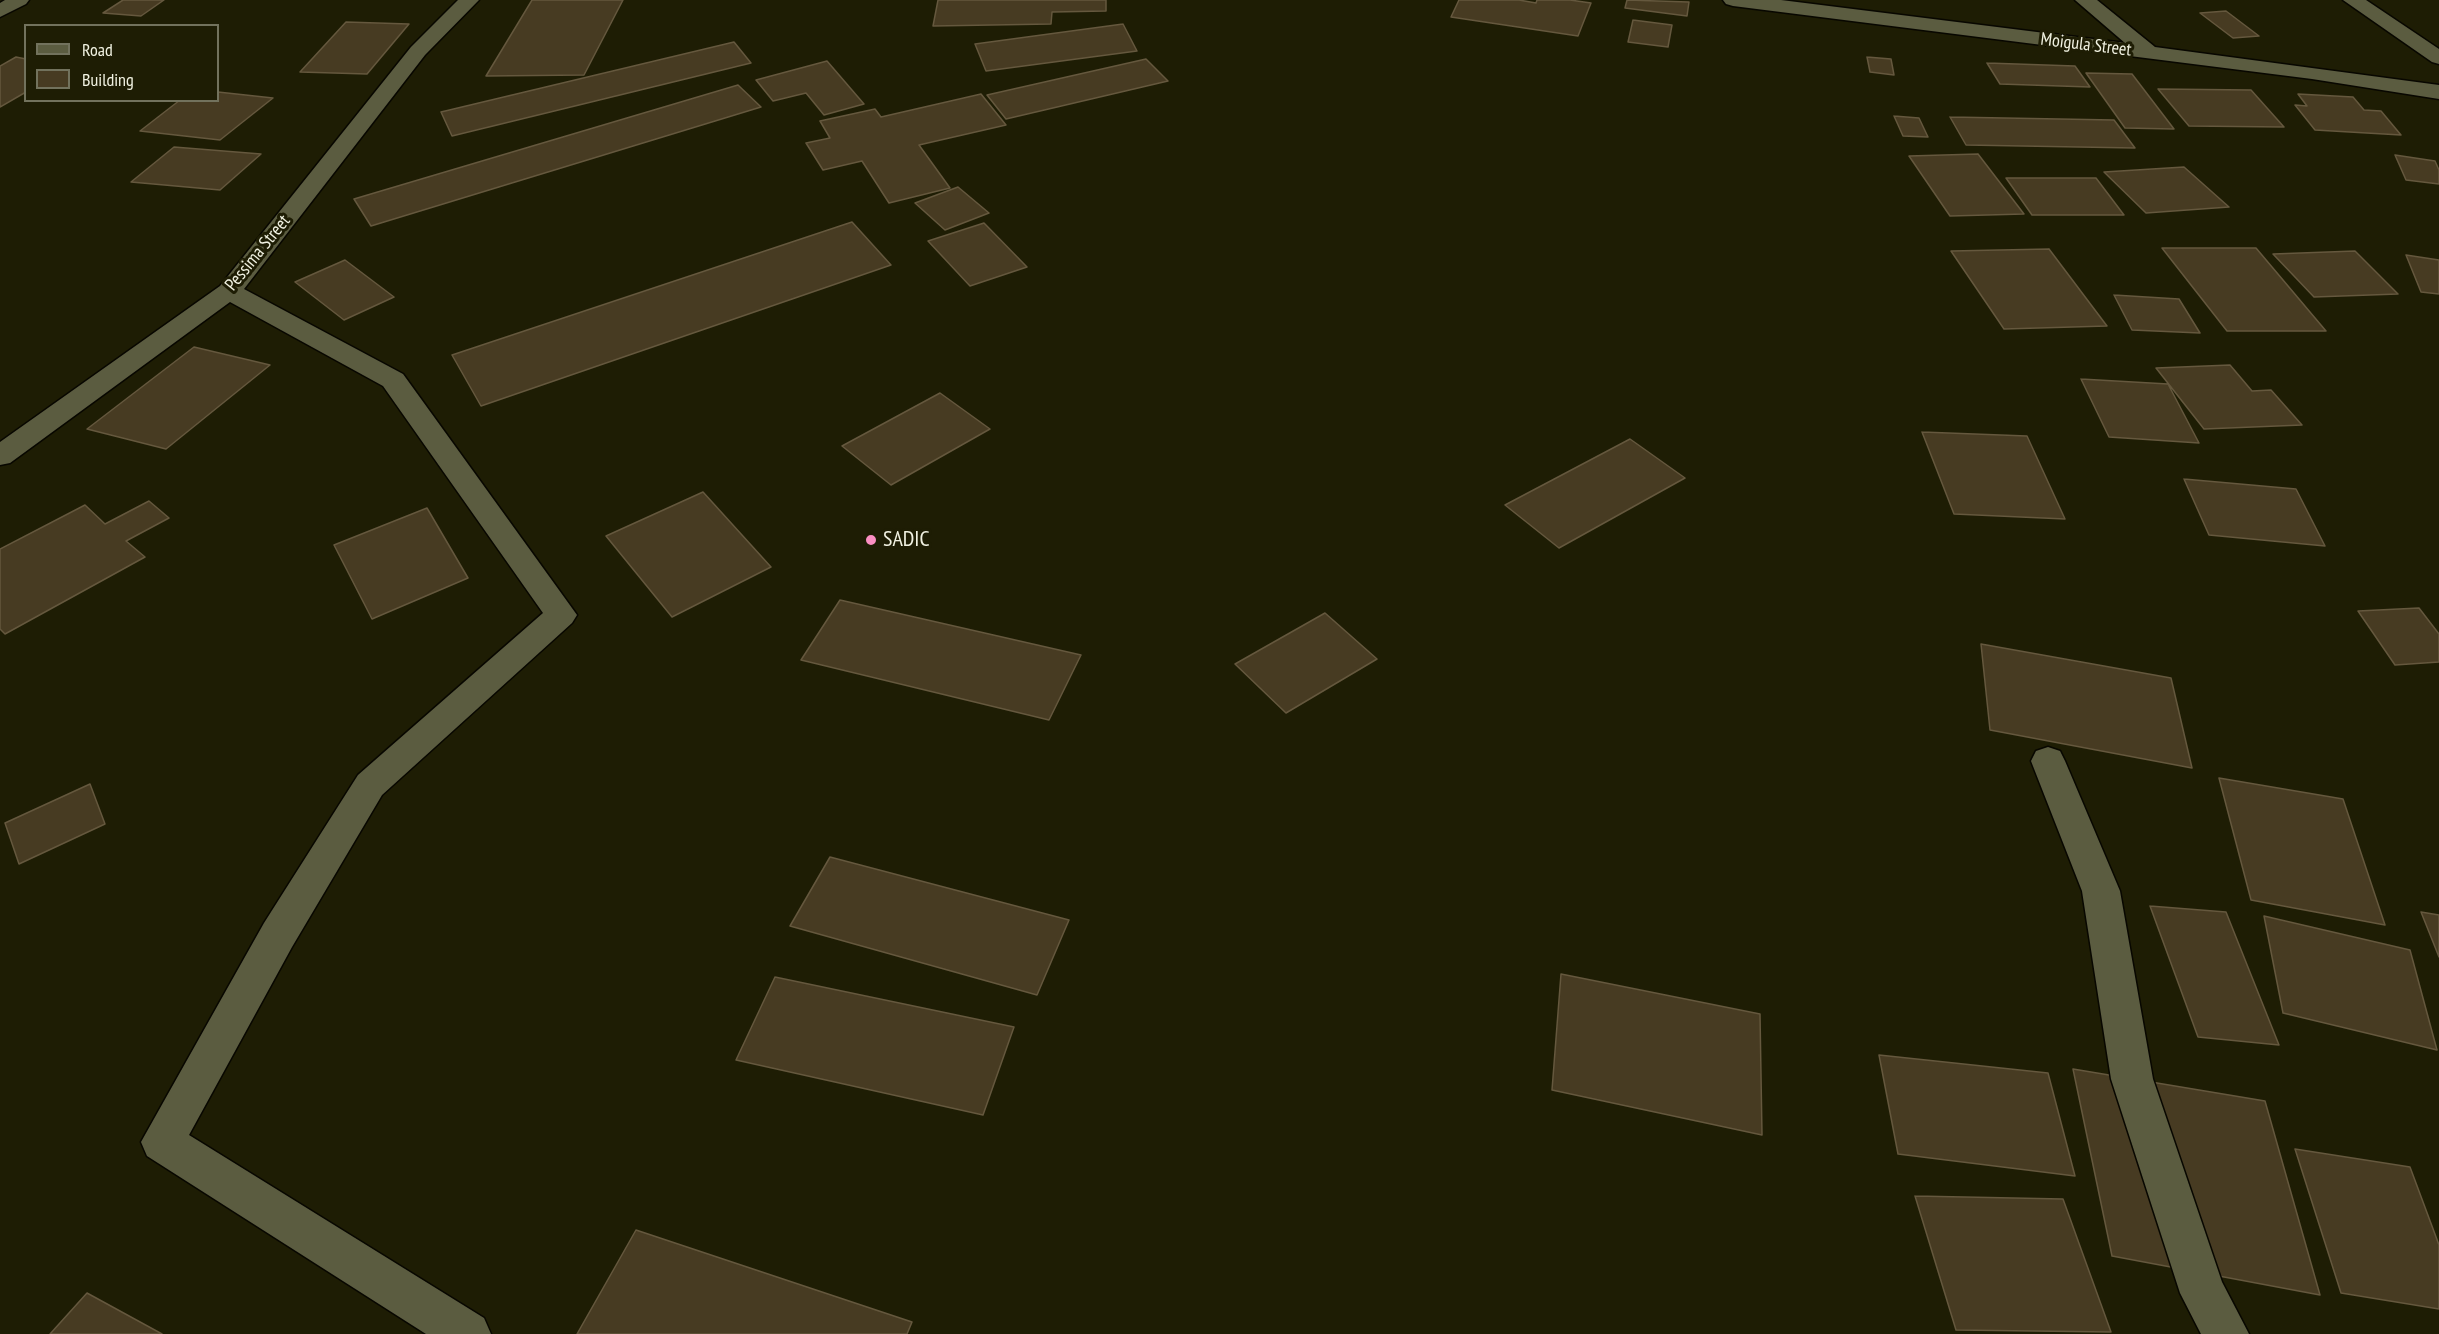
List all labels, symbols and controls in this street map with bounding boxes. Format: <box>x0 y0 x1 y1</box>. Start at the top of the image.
legend <box>24 24 219 102</box>
street label: Moigula Street <box>2039 29 2133 61</box>
text: Road <box>82 38 113 61</box>
text: Building <box>82 68 134 91</box>
street label: Pessima Street <box>221 211 295 295</box>
place label: SADIC <box>883 527 930 553</box>
marker: SADIC <box>864 533 878 547</box>

